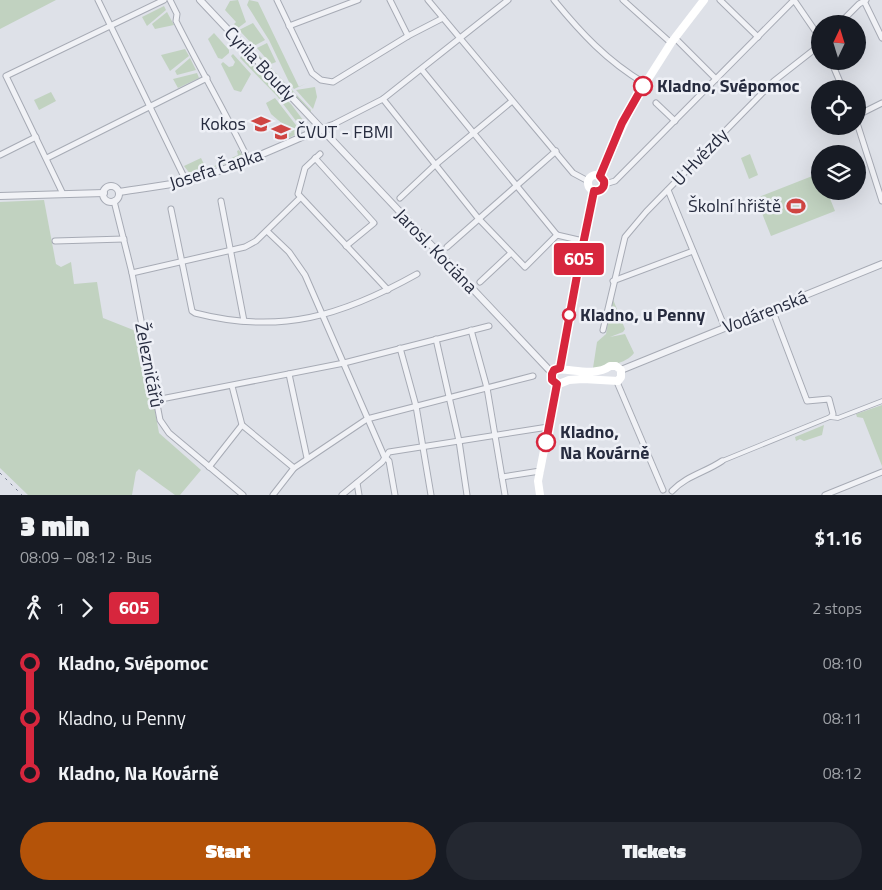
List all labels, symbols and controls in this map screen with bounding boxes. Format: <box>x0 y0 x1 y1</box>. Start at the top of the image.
north arrow <box>811 15 866 70</box>
map controls <box>811 15 866 200</box>
street label: Cyrila Boudy <box>218 20 302 107</box>
place label: Kladno, Svépomoc <box>657 72 800 99</box>
marker: Kladno, Svépomoc <box>633 76 653 96</box>
button: locate <box>811 80 866 135</box>
place label: Kokos <box>200 110 246 137</box>
school or university icon: Kokos <box>250 113 272 135</box>
place label: ČVUT - FBMI <box>296 118 393 145</box>
school or university icon: ČVUT - FBMI <box>270 121 292 143</box>
street label: U Hvězdy <box>665 121 734 192</box>
street label: Josefa Čapka <box>166 141 266 196</box>
button: layers <box>811 145 866 200</box>
place label: Školní hřiště <box>688 192 781 219</box>
sports icon: Školní hřiště <box>785 195 807 217</box>
street label: Jarosl. Kociána <box>389 202 484 299</box>
line badge: 605 <box>550 243 608 275</box>
text: 605 <box>564 245 594 272</box>
street label: Vodárenská <box>719 283 811 340</box>
place label: Kladno, u Penny <box>580 301 705 328</box>
marker: Kladno, u Penny <box>562 308 576 322</box>
street label: Železničářů <box>128 320 171 410</box>
place label: Kladno, Na Kovárně <box>560 418 649 466</box>
marker: Kladno, Na Kovárně <box>536 432 556 452</box>
text: 3 min <box>20 504 90 547</box>
text: $1.16 <box>815 523 862 552</box>
text: 08:09 – 08:12 · Bus <box>20 545 152 569</box>
icon: walk <box>20 594 48 622</box>
icon: forward <box>73 594 101 622</box>
text: 605 <box>119 594 149 621</box>
text: 1 <box>56 596 65 620</box>
text: 2 stops <box>812 596 862 620</box>
text: Kladno, Svépomoc <box>58 648 209 677</box>
text: 08:10 <box>823 651 862 675</box>
text: Kladno, u Penny <box>58 703 186 732</box>
text: 08:11 <box>823 706 862 730</box>
text: Kladno, Na Kovárně <box>58 758 219 787</box>
text: 08:12 <box>823 761 862 785</box>
button: Start <box>20 822 436 880</box>
button: Tickets <box>446 822 862 880</box>

